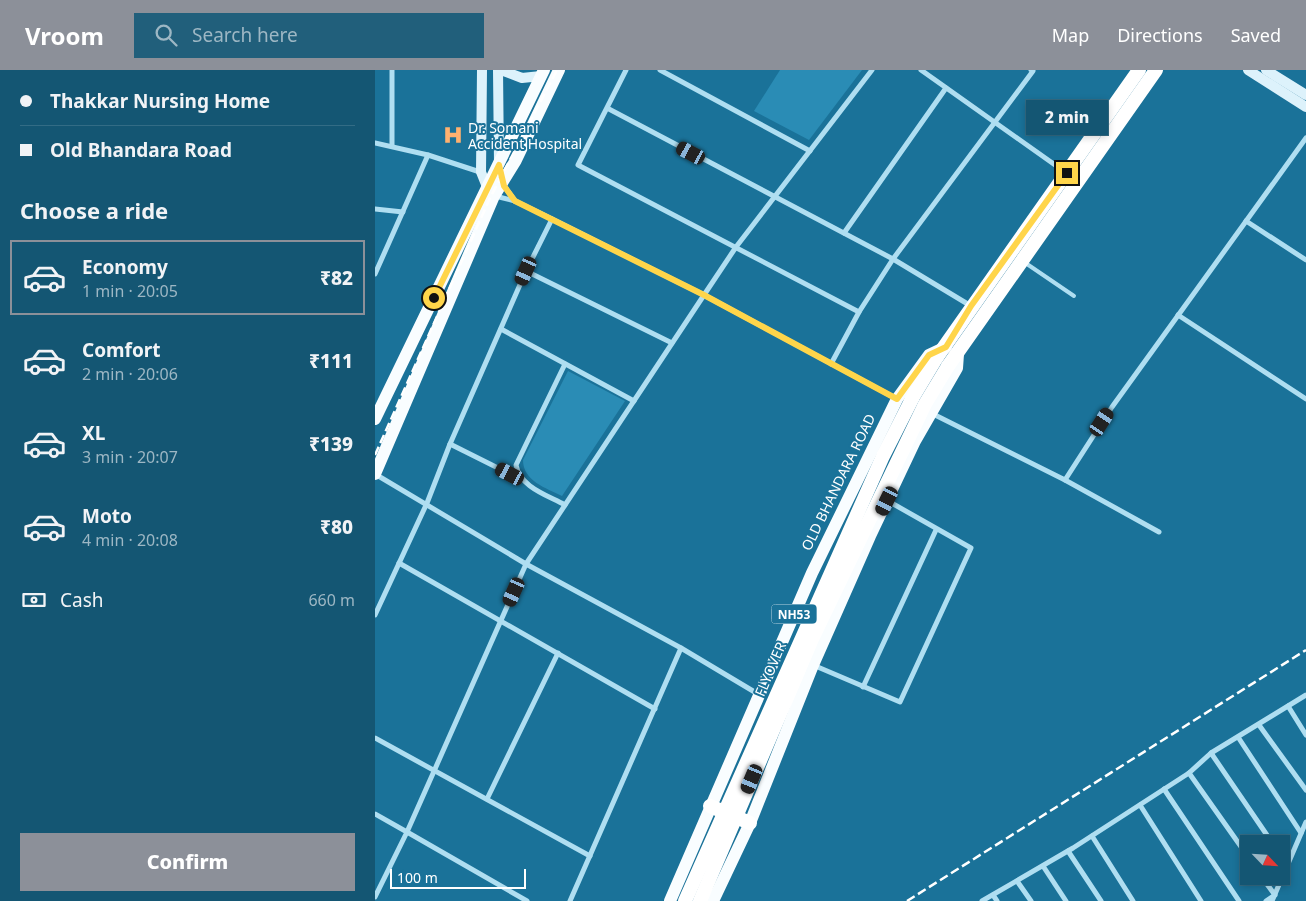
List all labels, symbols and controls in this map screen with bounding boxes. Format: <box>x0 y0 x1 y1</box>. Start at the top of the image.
search box <box>134 13 484 58</box>
text: Vroom <box>25 19 104 52</box>
icon: search <box>152 21 180 49</box>
text: Search here <box>192 22 298 48</box>
text: Map <box>1052 23 1089 47</box>
text: Directions <box>1117 23 1203 47</box>
text: Saved <box>1231 23 1281 47</box>
text: Thakkar Nursing Home <box>50 88 270 114</box>
callout: 2 min <box>1026 101 1108 136</box>
text: 2 min <box>1045 106 1089 128</box>
place label: Dr. Somani Accident Hospital <box>468 118 582 153</box>
hospital icon: Dr. Somani Accident Hospital <box>442 124 464 146</box>
text: Old Bhandara Road <box>50 137 232 163</box>
car <box>674 139 707 167</box>
route end <box>1056 162 1078 184</box>
text: Choose a ride <box>20 195 168 225</box>
text: Economy <box>82 254 168 280</box>
car <box>513 254 538 288</box>
icon: car <box>22 255 67 300</box>
text: ₹82 <box>320 265 353 291</box>
text: 1 min · 20:05 <box>82 280 178 302</box>
route start <box>423 287 445 309</box>
text: Comfort <box>82 337 161 363</box>
icon: car <box>22 338 67 383</box>
text: ₹111 <box>309 348 353 374</box>
text: 2 min · 20:06 <box>82 363 178 385</box>
car <box>1087 405 1116 439</box>
street label: OLD BHANDARA ROAD <box>797 410 879 554</box>
text: XL <box>82 420 105 446</box>
icon: car <box>22 421 67 466</box>
text: ₹139 <box>309 431 353 457</box>
text: 3 min · 20:07 <box>82 446 178 468</box>
car <box>493 461 526 487</box>
car <box>873 484 900 518</box>
text: Moto <box>82 503 132 529</box>
icon: car <box>22 504 67 549</box>
text: ₹80 <box>320 514 353 540</box>
text: 4 min · 20:08 <box>82 529 178 551</box>
car <box>501 575 526 609</box>
icon: cash <box>20 586 48 614</box>
text: Cash <box>60 587 104 613</box>
text: 660 m <box>308 589 355 611</box>
road number: NH53 <box>771 604 817 624</box>
street label: FLYOVER <box>750 639 790 699</box>
car <box>739 762 764 796</box>
button: Confirm <box>20 833 355 891</box>
north arrow <box>1240 835 1290 885</box>
map controls <box>1240 835 1290 885</box>
scale bar <box>390 866 526 889</box>
text: 100 m <box>397 868 438 887</box>

